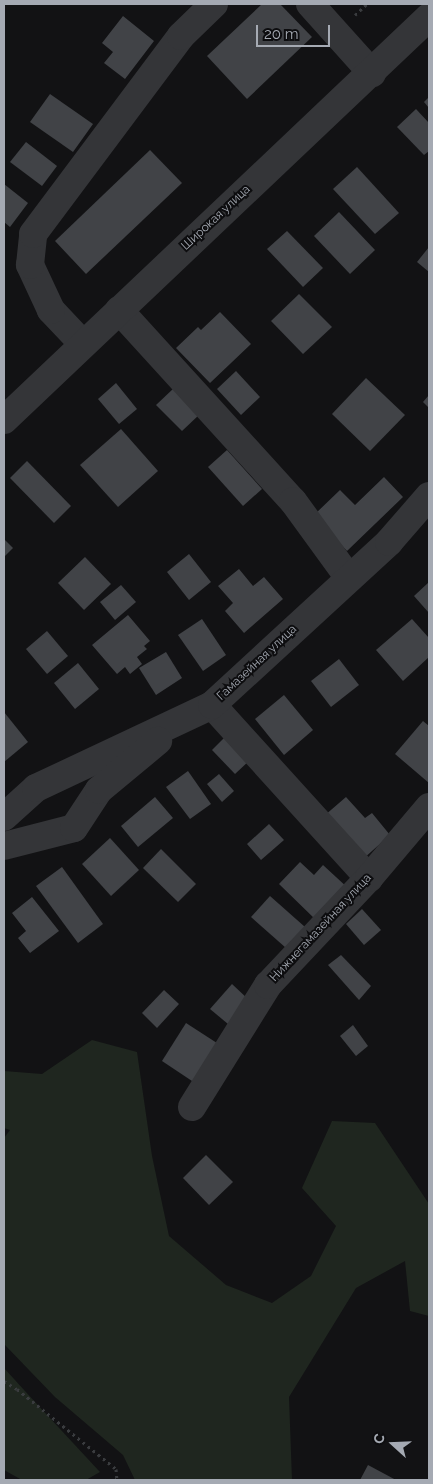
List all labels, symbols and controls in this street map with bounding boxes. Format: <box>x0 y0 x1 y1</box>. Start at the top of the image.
scale bar <box>258 15 332 47</box>
text: 20 m <box>264 25 299 43</box>
street label: Широкая улица <box>179 182 253 254</box>
street label: Гамазейная улица <box>214 622 300 704</box>
street label: Нижнегамазейная улица <box>267 871 375 985</box>
north arrow <box>368 1419 418 1469</box>
text: С <box>370 1432 388 1446</box>

